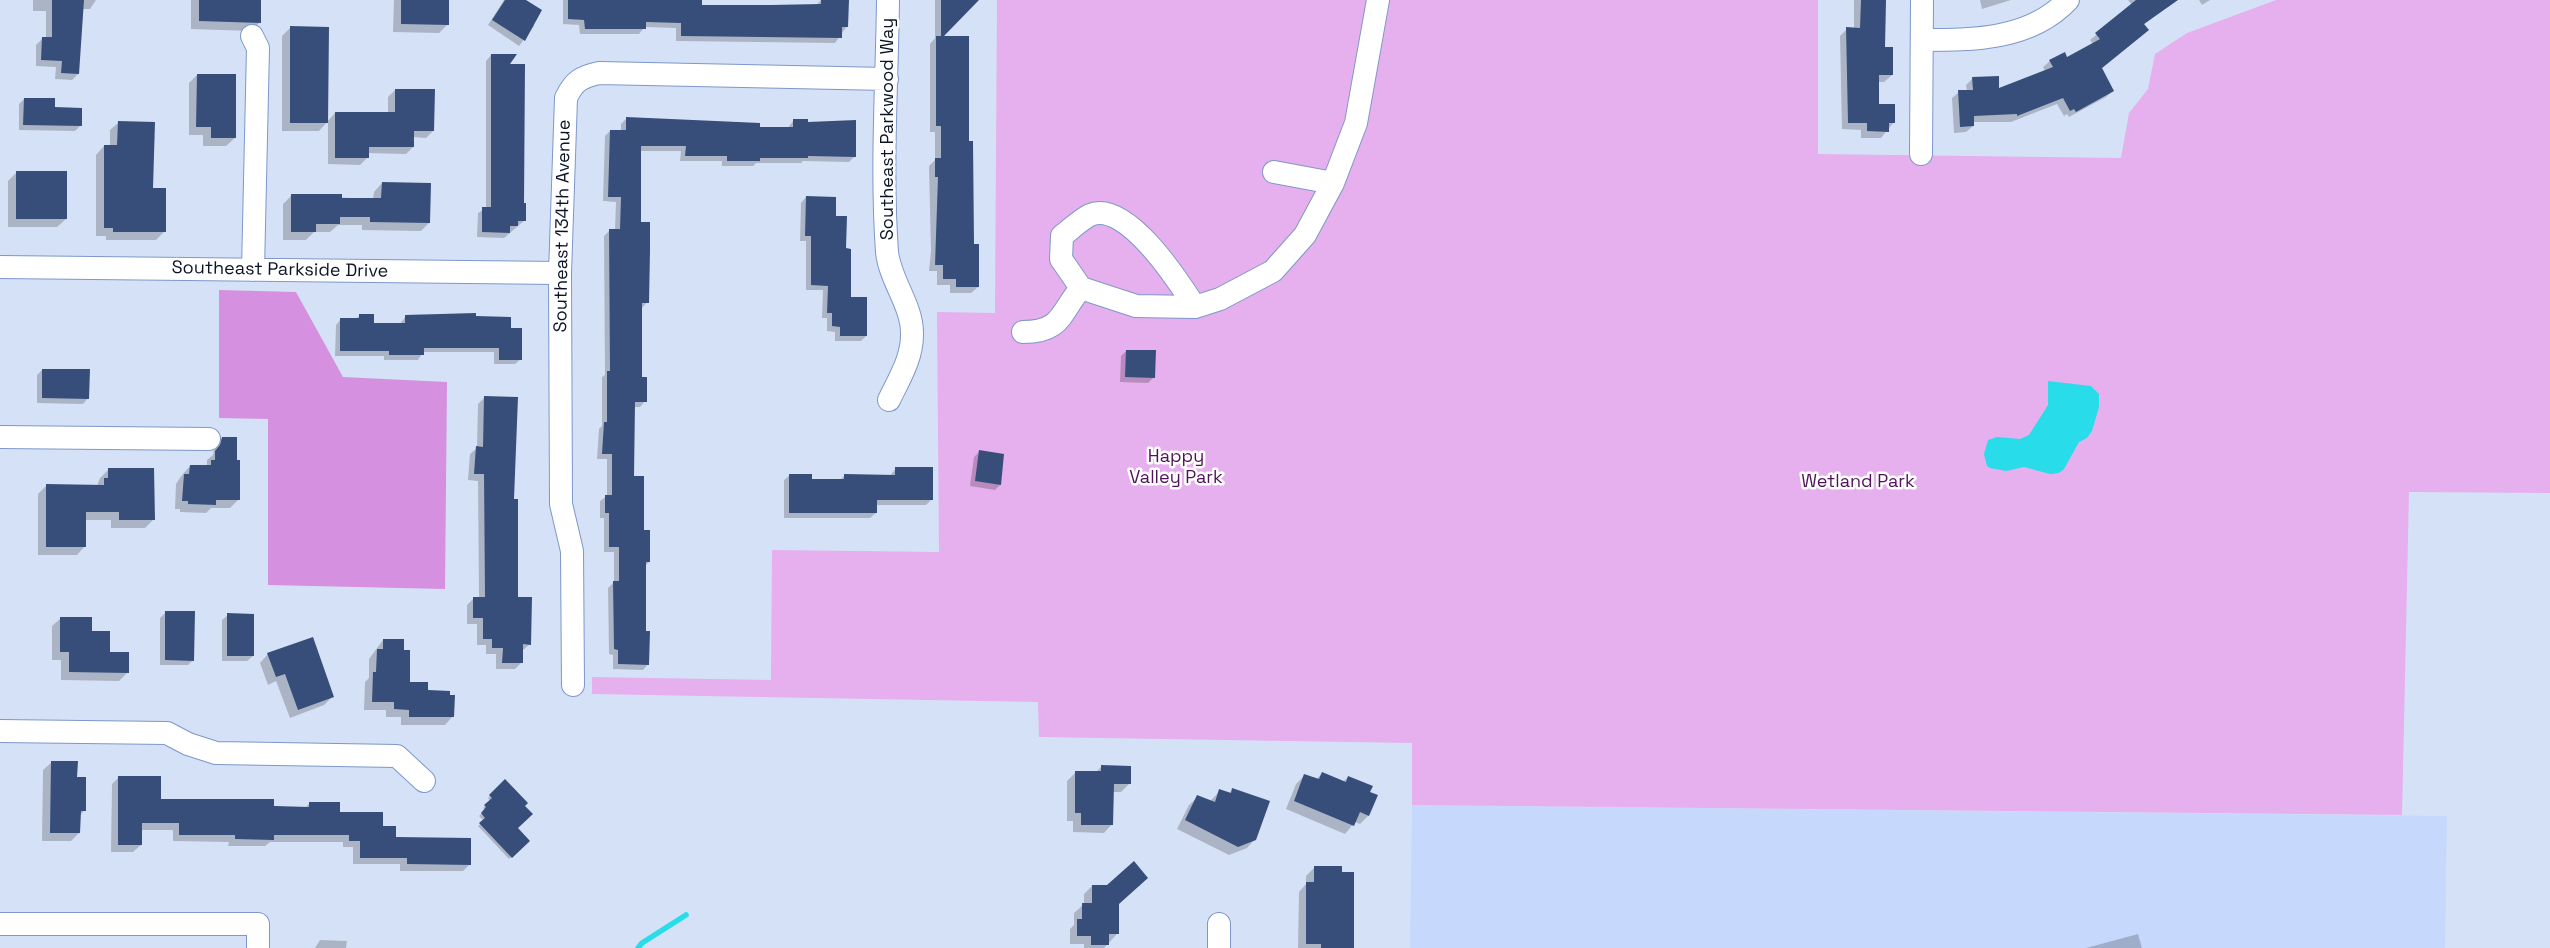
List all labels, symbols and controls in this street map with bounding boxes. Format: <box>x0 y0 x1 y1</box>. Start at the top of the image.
street label: Southeast Parkwood Way <box>877 18 899 240</box>
street label: Southeast 134th Avenue <box>550 119 576 333</box>
street label: Southeast Parkside Drive <box>171 257 389 283</box>
park label: Happy Valley Park <box>1129 446 1223 488</box>
park label: Wetland Park <box>1801 471 1915 493</box>

